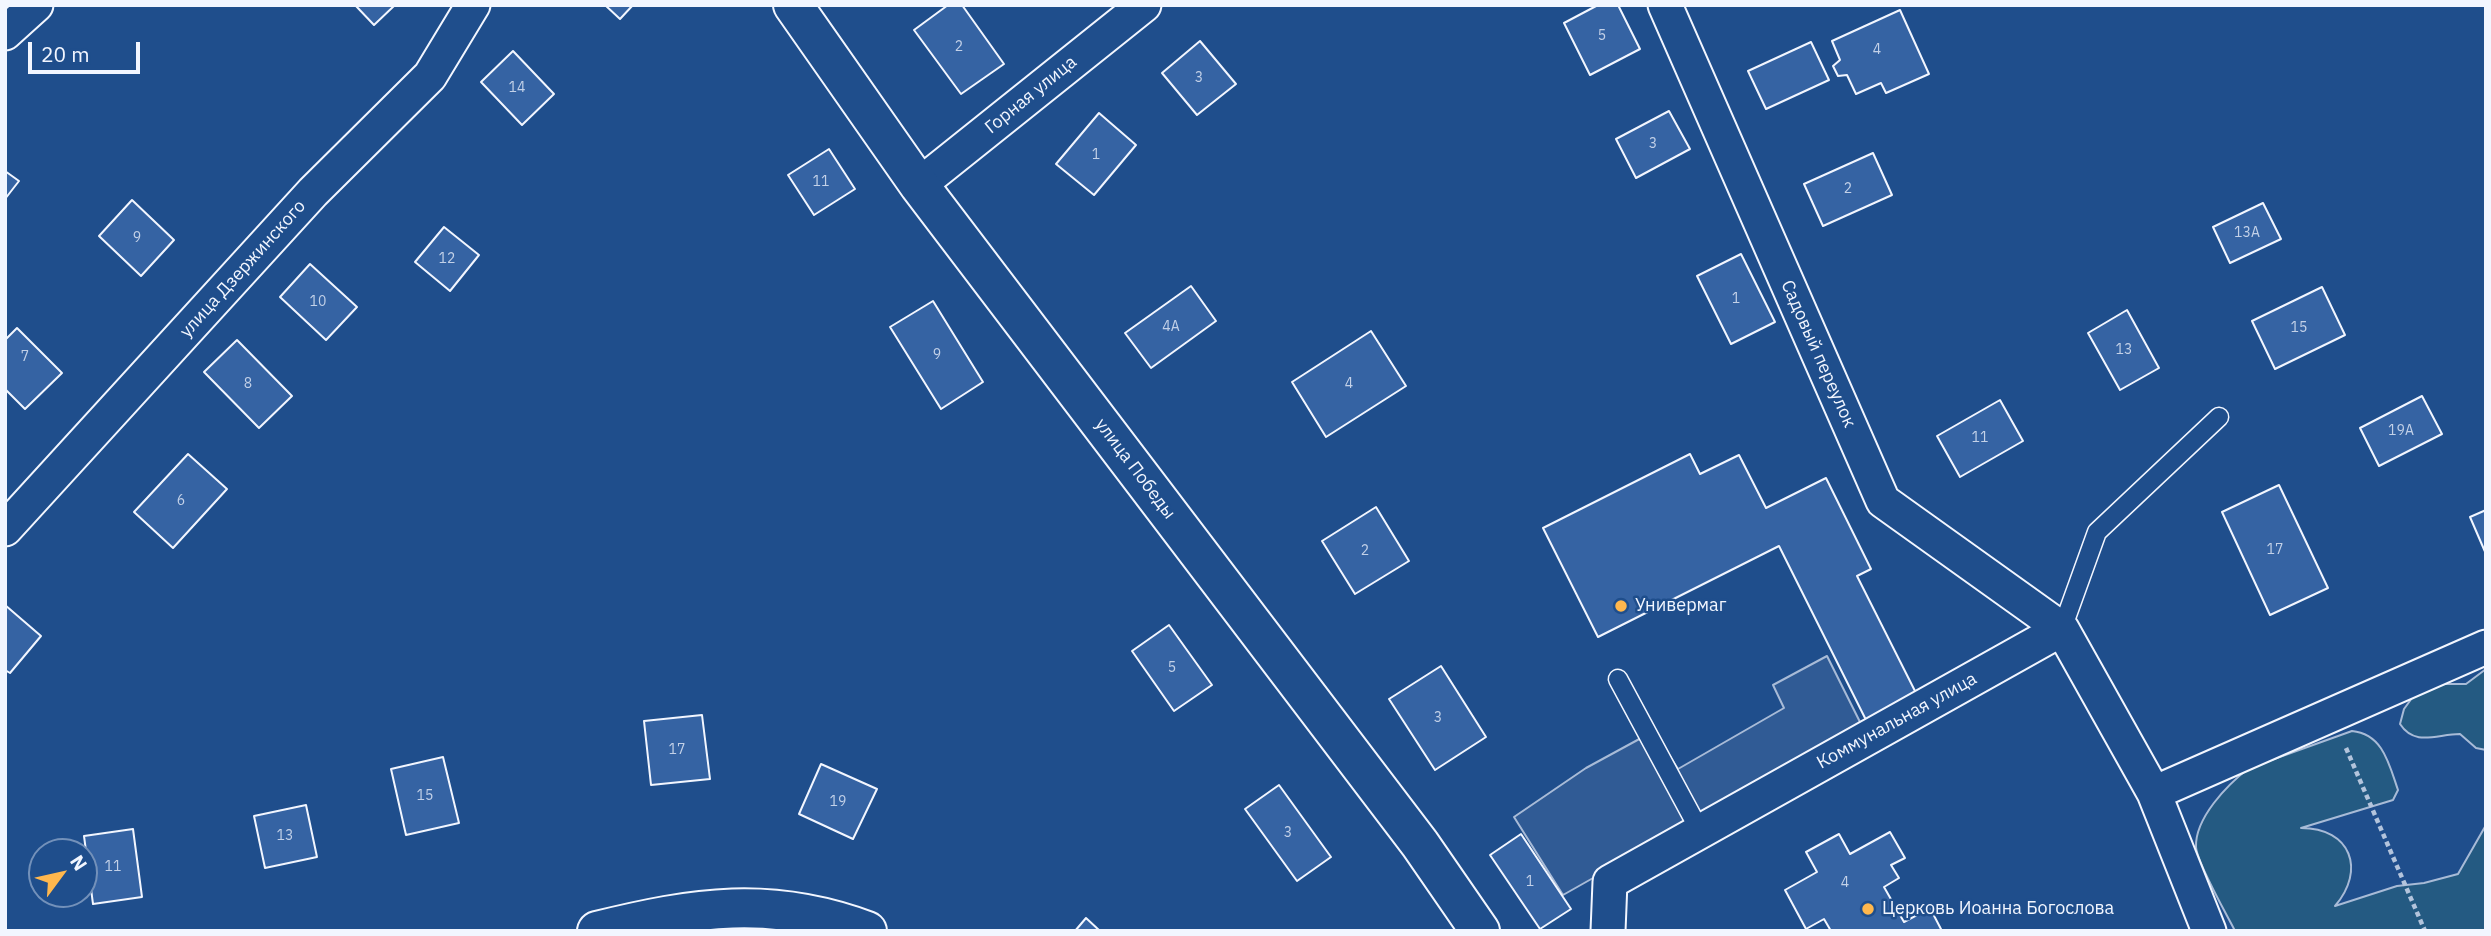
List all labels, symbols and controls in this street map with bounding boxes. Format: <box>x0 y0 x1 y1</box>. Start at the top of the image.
scale bar <box>32 28 144 72</box>
house number: 5 <box>1598 28 1606 44</box>
house number: 2 <box>955 39 963 55</box>
text: 20 m <box>41 40 90 68</box>
house number: 4 <box>1873 42 1881 58</box>
street label: Горная улица <box>981 51 1081 139</box>
house number: 3 <box>1195 70 1203 86</box>
house number: 14 <box>509 80 525 96</box>
house number: 3 <box>1649 136 1657 152</box>
house number: 1 <box>1092 147 1100 163</box>
house number: 11 <box>813 174 829 190</box>
house number: 2 <box>1844 181 1852 197</box>
street label: улица Дзержинского <box>176 196 310 342</box>
house number: 13А <box>2234 225 2260 241</box>
house number: 9 <box>133 230 141 246</box>
house number: 12 <box>439 251 455 267</box>
street label: Садовый переулок <box>1776 277 1860 431</box>
house number: 1 <box>1732 291 1740 307</box>
house number: 10 <box>310 294 326 310</box>
house number: 4А <box>1162 319 1180 335</box>
house number: 15 <box>2291 320 2307 336</box>
house number: 13 <box>2116 342 2132 358</box>
house number: 9 <box>933 347 941 363</box>
house number: 7 <box>21 349 29 365</box>
house number: 8 <box>244 376 252 392</box>
house number: 4 <box>1345 376 1353 392</box>
street label: улица Победы <box>1090 414 1180 524</box>
house number: 19А <box>2388 423 2414 439</box>
house number: 11 <box>1972 430 1988 446</box>
house number: 6 <box>177 493 185 509</box>
house number: 17 <box>2267 542 2283 558</box>
house number: 2 <box>1361 543 1369 559</box>
place label: Универмаг <box>1635 595 1727 617</box>
marker: Универмаг <box>1613 598 1629 614</box>
house number: 5 <box>1168 660 1176 676</box>
street label: Коммунальная улица <box>1813 668 1981 774</box>
house number: 3 <box>1434 710 1442 726</box>
house number: 17 <box>669 742 685 758</box>
house number: 15 <box>417 788 433 804</box>
house number: 19 <box>830 794 846 810</box>
house number: 3 <box>1284 825 1292 841</box>
house number: 13 <box>277 828 293 844</box>
north arrow <box>28 838 98 908</box>
text: N <box>65 850 93 875</box>
house number: 11 <box>105 859 121 875</box>
house number: 1 <box>1526 874 1534 890</box>
house number: 4 <box>1841 875 1849 891</box>
place label: Церковь Иоанна Богослова <box>1882 898 2114 920</box>
marker: Церковь Иоанна Богослова <box>1860 901 1876 917</box>

